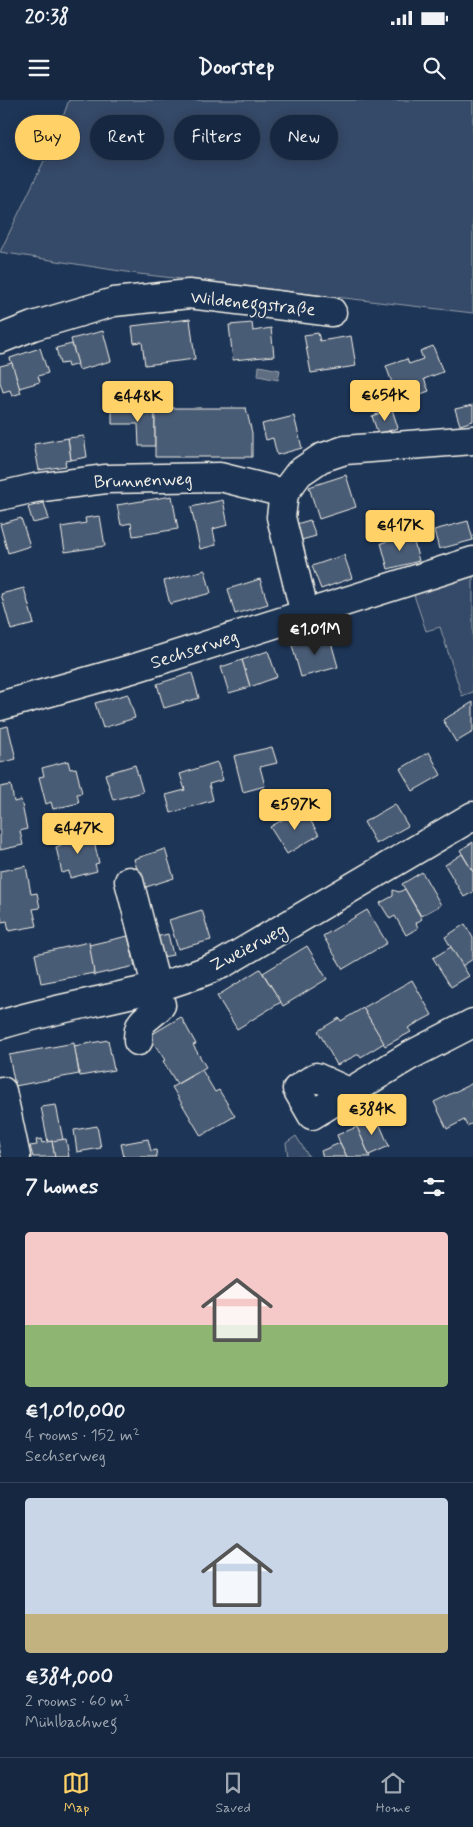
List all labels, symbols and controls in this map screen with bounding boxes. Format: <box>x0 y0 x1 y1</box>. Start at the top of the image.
text: 20:38 <box>25 5 69 30</box>
icon: menu <box>25 54 53 82</box>
text: Doorstep <box>198 54 275 82</box>
icon: search <box>420 54 448 82</box>
chip: Buy <box>15 115 80 160</box>
chip: Rent <box>90 115 164 160</box>
chip: Filters <box>174 115 260 160</box>
chip: New <box>270 115 338 160</box>
street label: Wildeneggstraße <box>189 286 317 324</box>
pin: €448K <box>103 380 173 423</box>
pin: €654K <box>350 380 420 422</box>
text: €654K <box>361 385 409 406</box>
text: €448K <box>113 386 163 407</box>
street label: Brunnenweg <box>93 467 193 495</box>
pin: €417K <box>365 510 435 552</box>
text: €417K <box>377 515 423 536</box>
pin: €1.01M <box>274 614 356 656</box>
text: €1.01M <box>290 619 340 640</box>
street label: Sechserweg <box>147 624 241 675</box>
pin: €597K <box>260 788 330 831</box>
text: €597K <box>270 794 320 815</box>
pin: €447K <box>43 812 113 855</box>
text: €447K <box>53 818 103 839</box>
street label: Zweierweg <box>206 918 291 979</box>
pin: €384K <box>337 1094 407 1136</box>
text: €384K <box>348 1099 396 1120</box>
text: 7 homes <box>25 1173 98 1201</box>
icon: filters <box>420 1173 448 1201</box>
icon: home <box>192 1265 282 1355</box>
text: €1,010,000 <box>25 1397 126 1425</box>
text: 4 rooms · 152 m² <box>25 1425 140 1446</box>
text: Sechserweg <box>25 1446 106 1467</box>
icon: home <box>192 1530 282 1620</box>
text: €384,000 <box>25 1663 113 1691</box>
text: 2 rooms · 60 m² <box>25 1691 130 1712</box>
text: Mühlbachweg <box>25 1712 117 1733</box>
tab: Map <box>62 1769 90 1817</box>
tab: Saved <box>215 1769 251 1817</box>
tab: Home <box>376 1769 411 1817</box>

